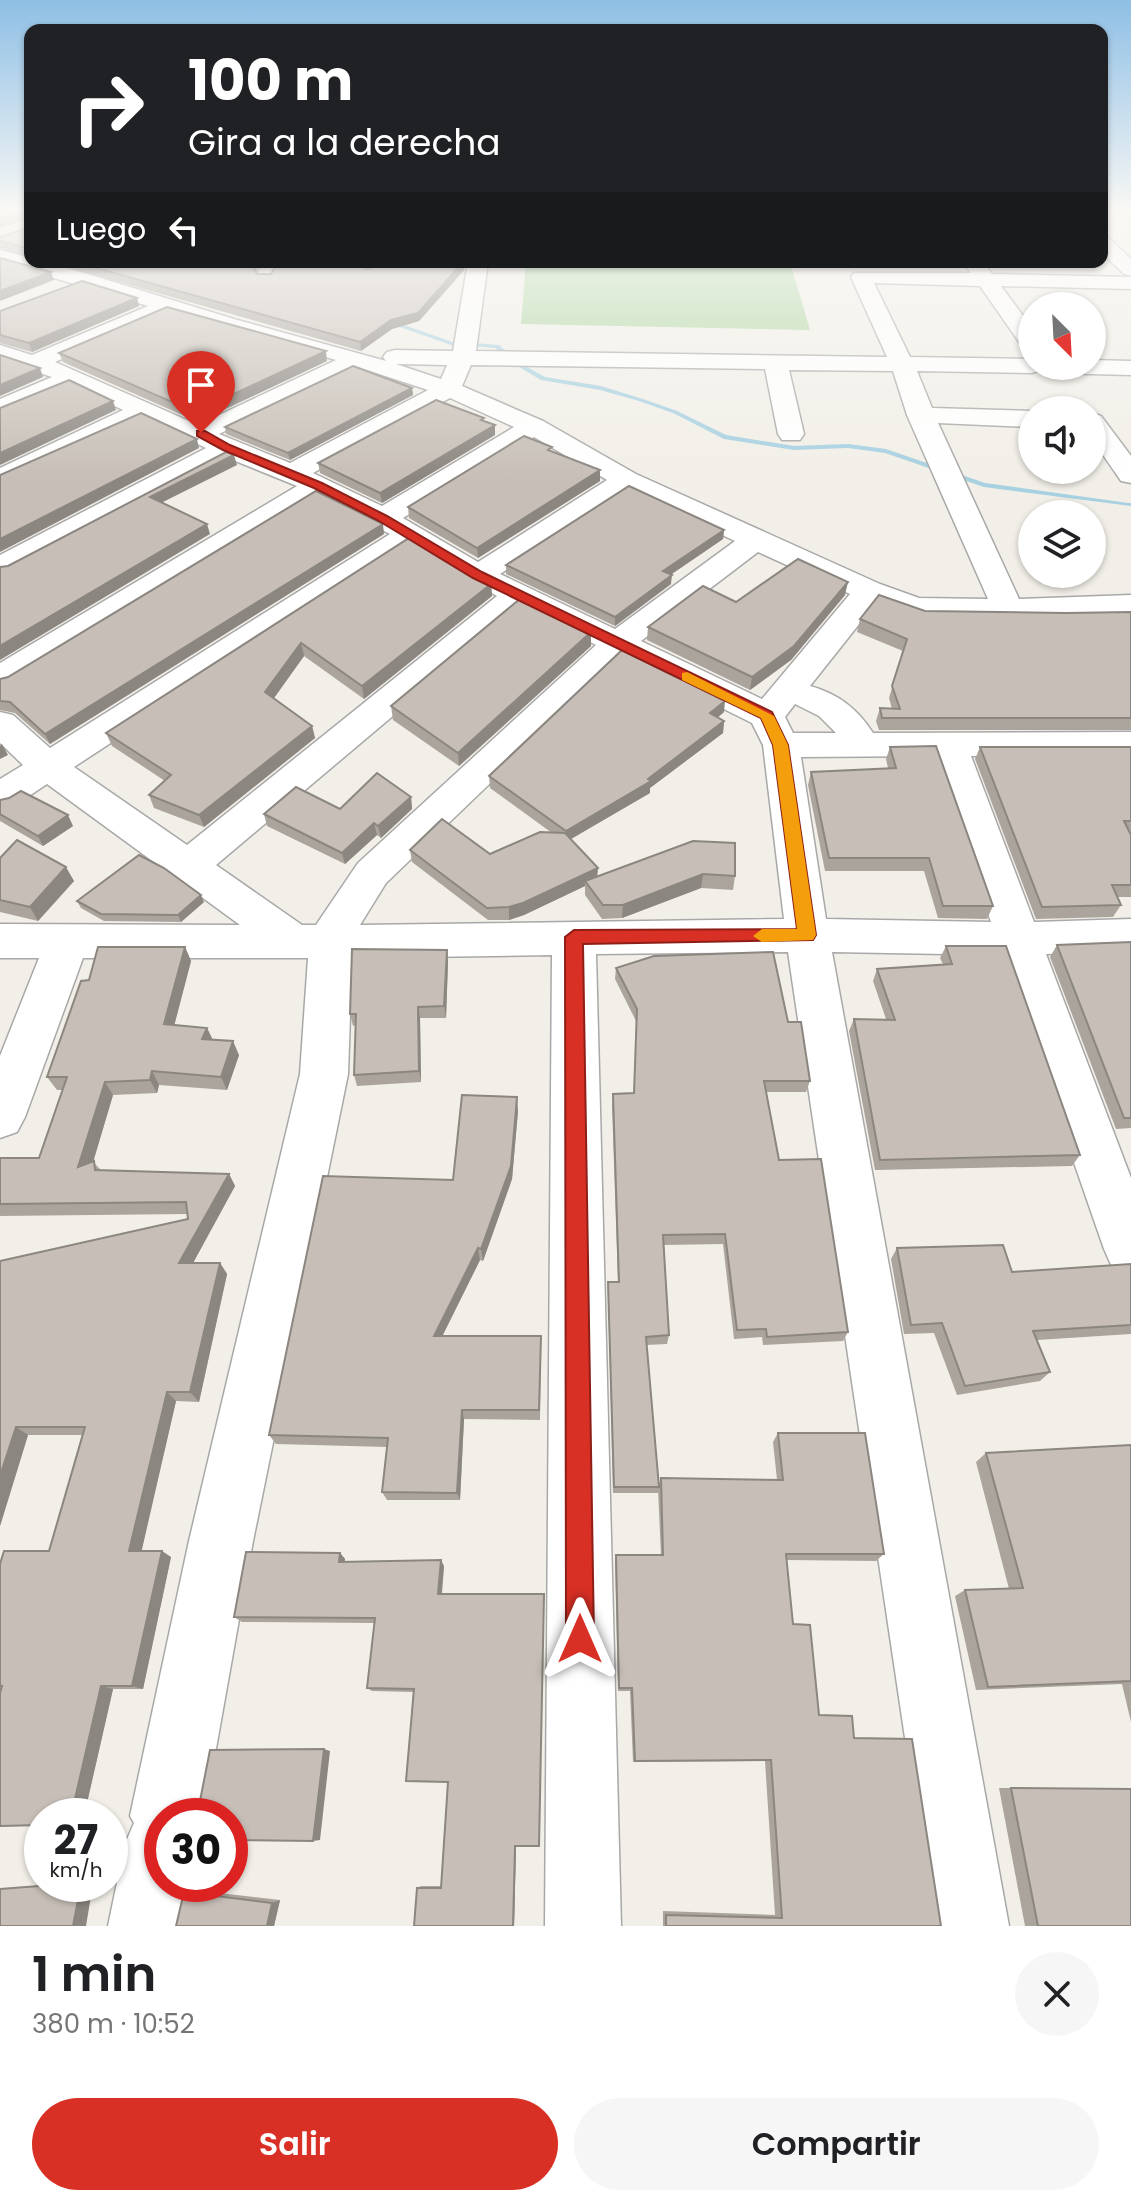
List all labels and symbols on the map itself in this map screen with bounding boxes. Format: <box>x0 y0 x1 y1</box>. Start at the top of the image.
north arrow <box>1018 292 1106 380</box>
pin <box>167 351 235 433</box>
position arrow <box>538 1597 622 1681</box>
speed limit sign: 30 <box>144 1798 248 1902</box>

